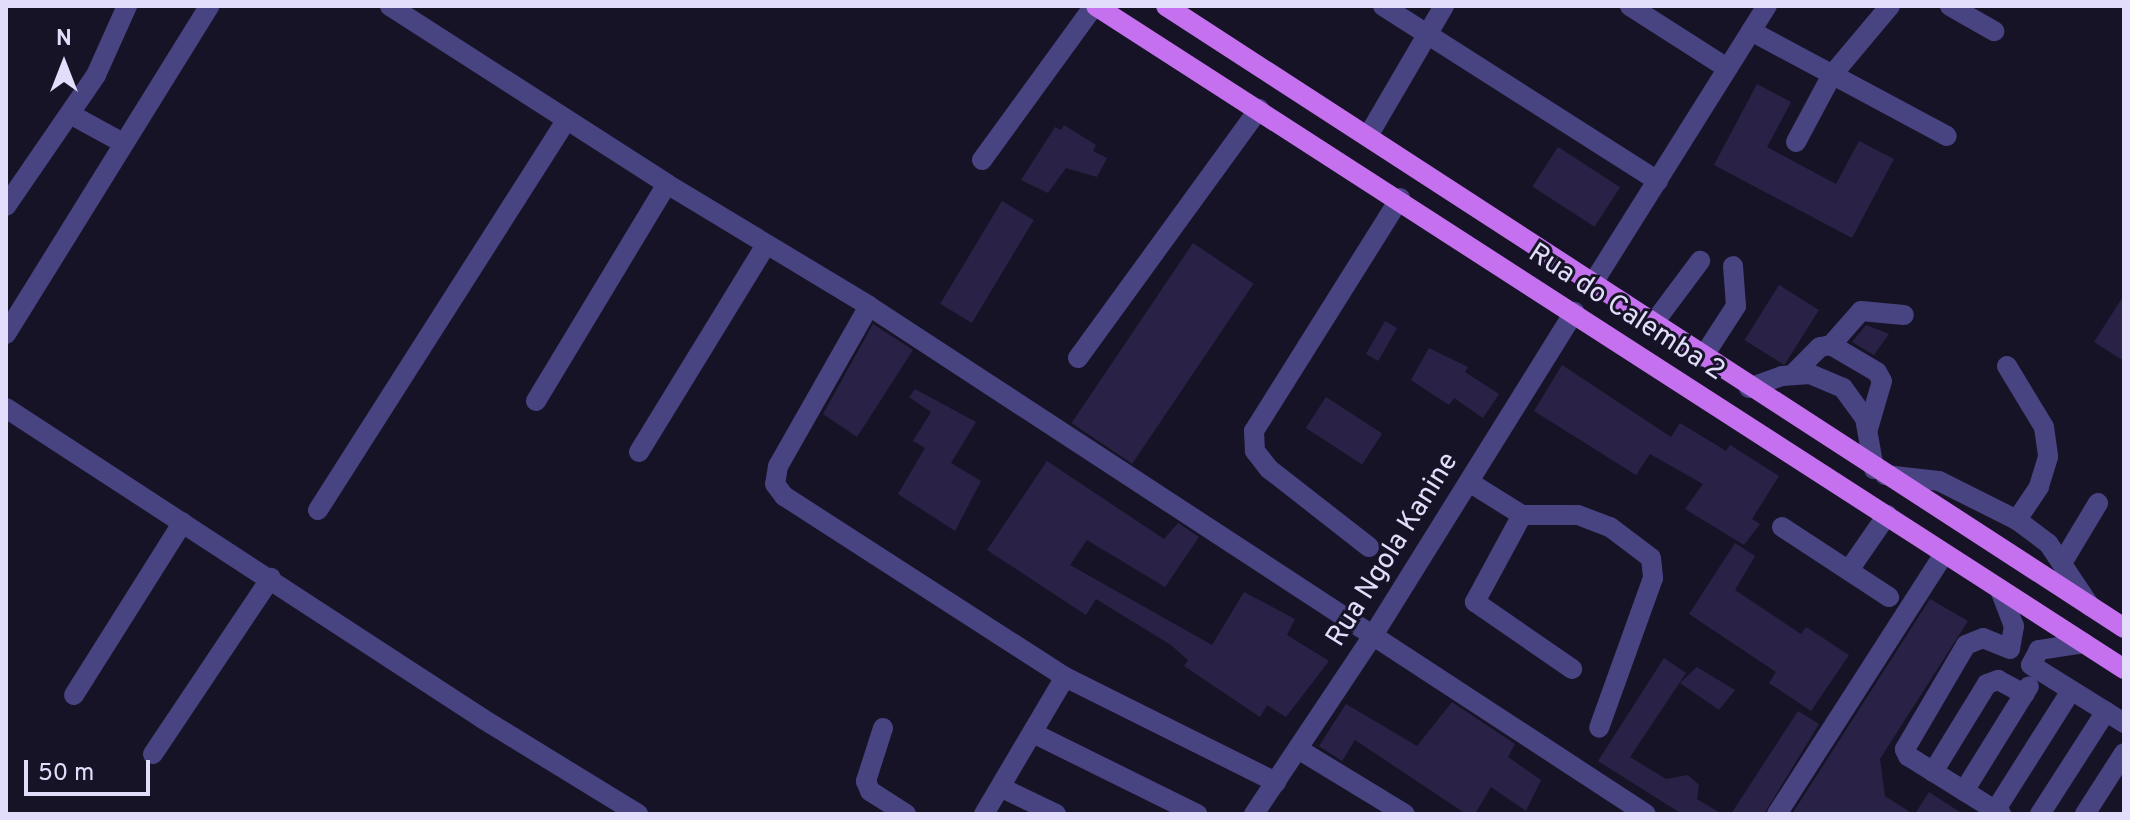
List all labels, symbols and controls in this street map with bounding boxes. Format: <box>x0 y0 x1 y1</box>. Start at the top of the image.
north arrow <box>24 24 104 104</box>
text: N <box>56 26 72 53</box>
street label: Rua do Calemba 2 <box>1522 237 1730 389</box>
street label: Rua Ngola Kanine <box>1320 447 1466 653</box>
scale bar <box>28 744 154 794</box>
text: 50 m <box>38 759 94 789</box>

